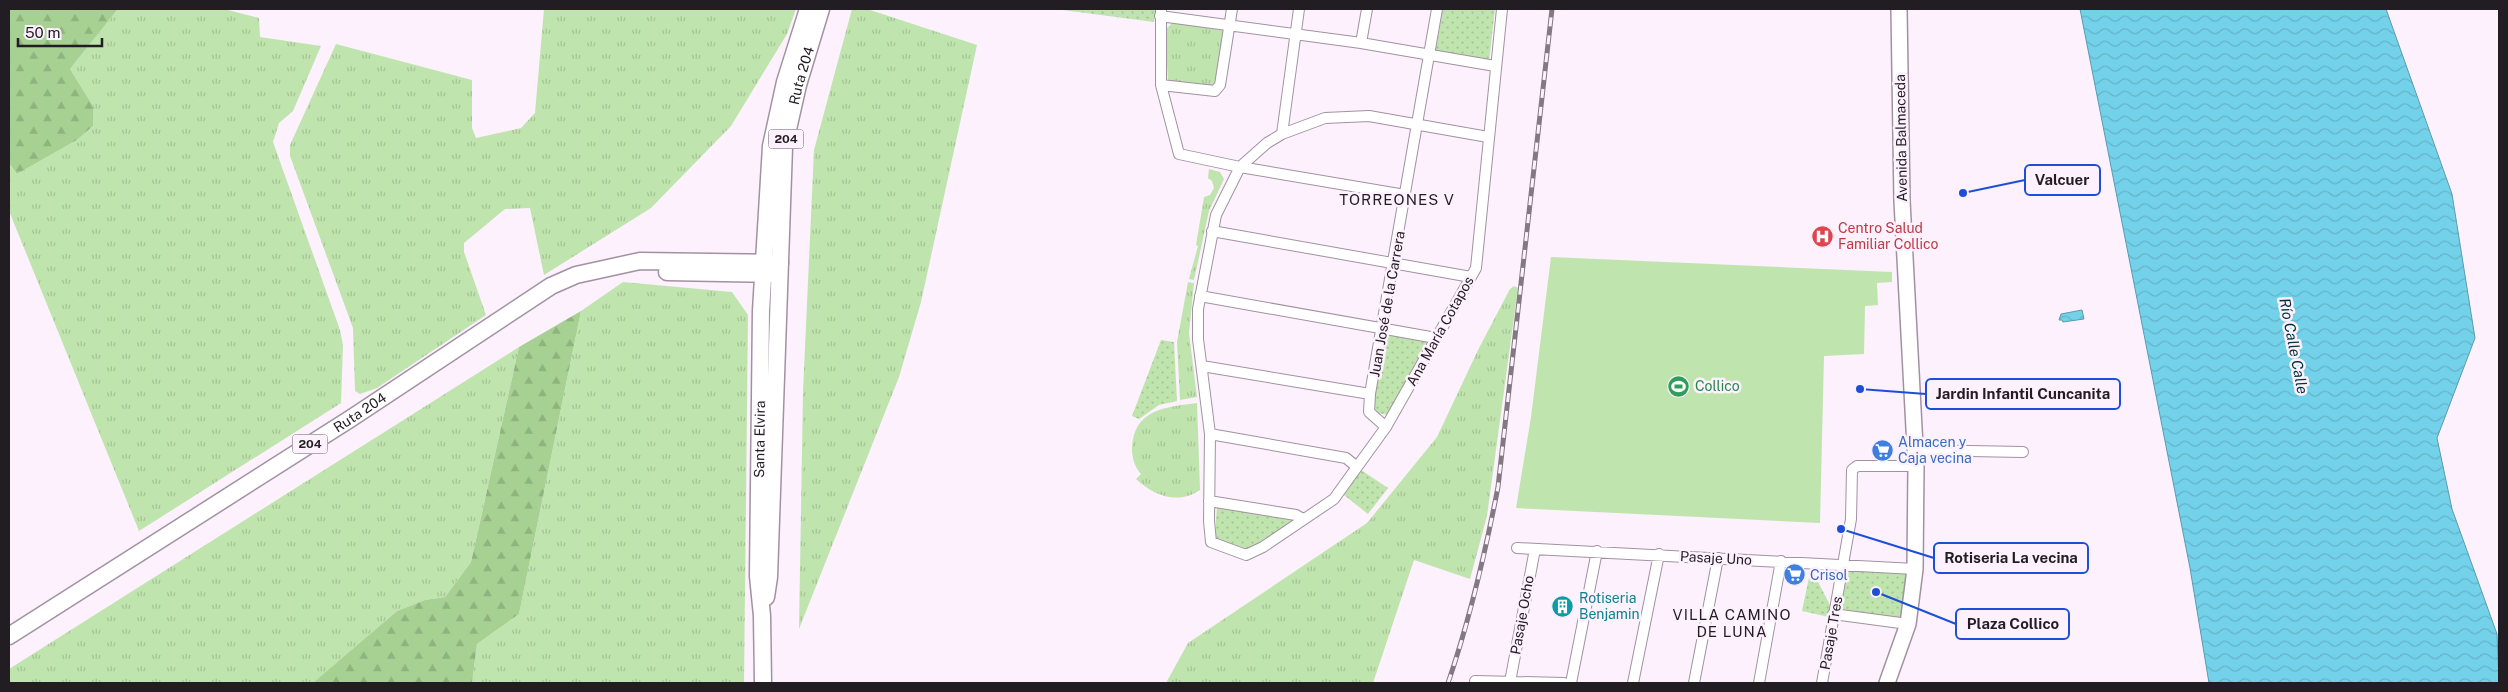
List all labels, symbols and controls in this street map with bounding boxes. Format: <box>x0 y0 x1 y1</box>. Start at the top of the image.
scale bar <box>18 15 101 47</box>
text: 50 m <box>25 24 60 41</box>
street label: Ruta 204 <box>786 44 817 106</box>
street label: Avenida Balmaceda <box>1892 74 1910 202</box>
road number: 204 <box>768 130 804 148</box>
callout: Valcuer <box>2025 165 2100 195</box>
text: Valcuer <box>2035 171 2089 188</box>
district label: TORREONES V <box>1339 191 1455 208</box>
place label: Centro Salud Familiar Collico <box>1838 220 1939 252</box>
hospital icon: Centro Salud Familiar Collico <box>1810 224 1834 248</box>
street label: Juan José de la Carrera <box>1366 230 1408 378</box>
street label: Ana María Cotapos <box>1403 273 1477 389</box>
water label: Río Calle Calle <box>2276 297 2312 395</box>
sports icon: Collico <box>1667 374 1691 398</box>
place label: Collico <box>1695 378 1740 394</box>
callout: Jardin Infantil Cuncanita <box>1926 379 2120 409</box>
text: Jardin Infantil Cuncanita <box>1936 385 2110 402</box>
street label: Ruta 204 <box>330 389 389 435</box>
street label: Santa Elvira <box>751 400 768 478</box>
road number: 204 <box>292 434 328 454</box>
place label: Almacen y Caja vecina <box>1898 434 1972 466</box>
supermarket icon: Almacen y Caja vecina <box>1870 438 1894 462</box>
callout: Rotiseria La vecina <box>1934 543 2088 573</box>
street label: Pasaje Uno <box>1680 548 1752 568</box>
text: Rotiseria La vecina <box>1944 549 2078 566</box>
supermarket icon: Crisol <box>1782 563 1806 587</box>
place label: Crisol <box>1810 567 1848 583</box>
street label: Pasaje Ocho <box>1507 574 1537 656</box>
place label: Rotiseria Benjamin <box>1579 590 1640 622</box>
building icon: Rotiseria Benjamin <box>1551 594 1575 618</box>
street label: Pasaje Tres <box>1817 595 1845 671</box>
district label: VILLA CAMINO DE LUNA <box>1673 606 1791 640</box>
callout: Plaza Collico <box>1956 609 2069 639</box>
text: Plaza Collico <box>1967 615 2060 632</box>

